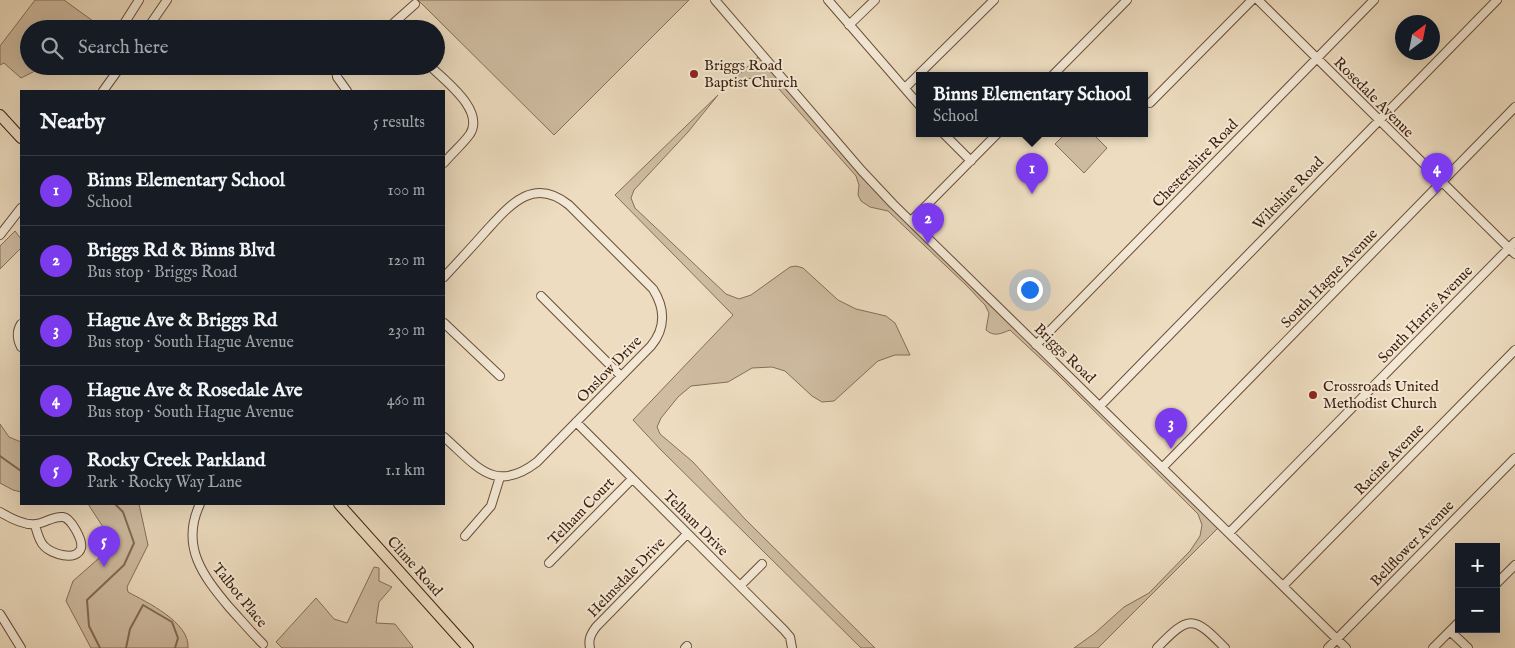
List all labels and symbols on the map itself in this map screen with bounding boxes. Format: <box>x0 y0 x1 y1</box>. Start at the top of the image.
north arrow <box>1395 15 1440 60</box>
street label: Rosedale Avenue <box>1329 53 1418 142</box>
place label: Briggs Road Baptist Church <box>704 56 798 92</box>
marker: Briggs Road Baptist Church <box>688 68 700 80</box>
street label: Chestershire Road <box>1149 115 1243 211</box>
street label: Wiltshire Road <box>1249 152 1329 234</box>
pin: 1 <box>1016 153 1048 194</box>
pin: 4 <box>1421 153 1453 194</box>
pin: 2 <box>912 203 944 244</box>
street label: South Hague Avenue <box>1277 224 1382 332</box>
street label: South Harris Avenue <box>1374 261 1477 367</box>
your location <box>1017 277 1043 303</box>
street label: Briggs Road <box>1030 319 1100 388</box>
street label: Onslow Drive <box>573 332 646 407</box>
place label: Crossroads United Methodist Church <box>1323 377 1440 413</box>
marker: Crossroads United Methodist Church <box>1307 389 1319 401</box>
pin: 3 <box>1155 408 1187 449</box>
street label: Racine Avenue <box>1350 419 1428 499</box>
street label: Telham Court <box>544 473 618 549</box>
street label: Telham Drive <box>659 487 732 560</box>
street label: Bellflower Avenue <box>1367 496 1458 590</box>
pin: 5 <box>88 526 120 567</box>
street label: Clime Road <box>383 532 447 601</box>
street label: Helmsdale Drive <box>583 533 669 621</box>
street label: Talbot Place <box>208 559 271 631</box>

